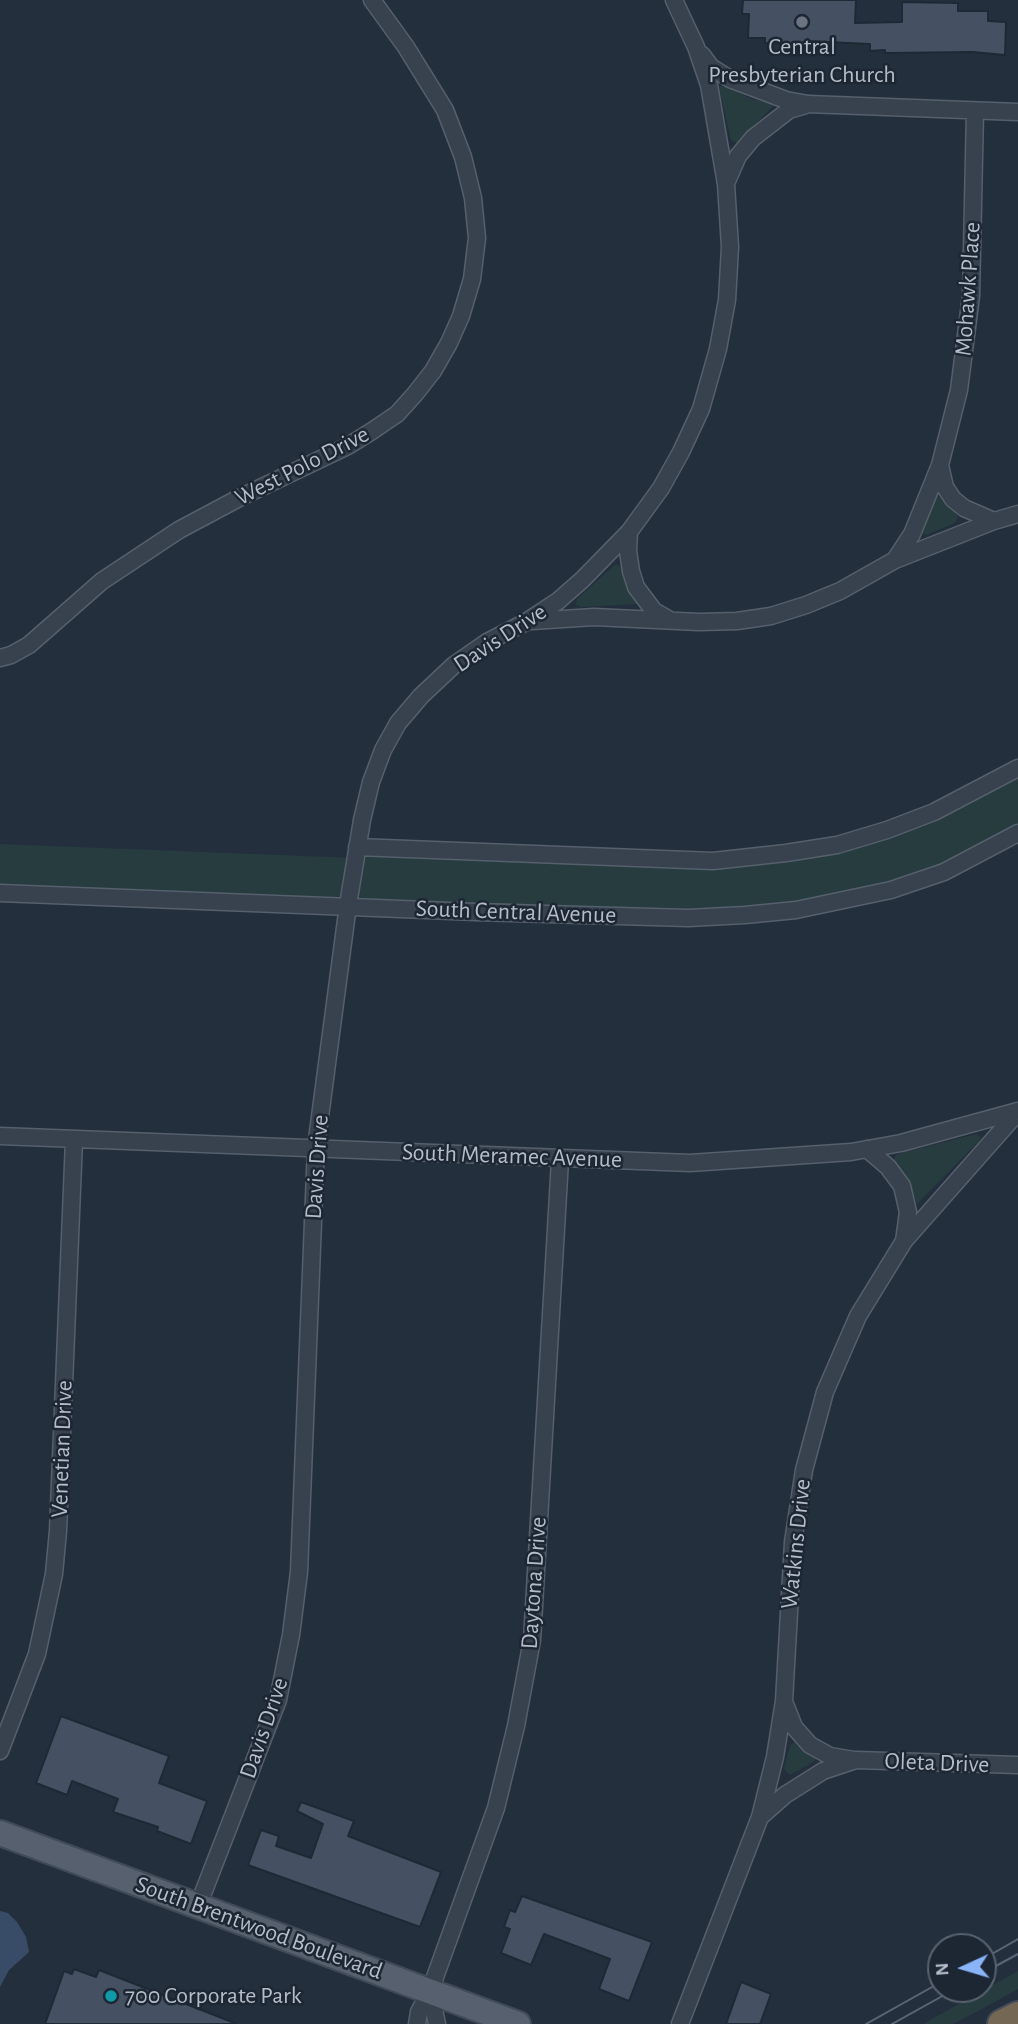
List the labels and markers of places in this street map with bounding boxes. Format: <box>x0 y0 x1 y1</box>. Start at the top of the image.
marker: Central Presbyterian Church <box>794 14 810 30</box>
place label: Central Presbyterian Church <box>708 33 896 89</box>
place label: 700 Corporate Park <box>125 1982 302 2010</box>
marker: 700 Corporate Park <box>103 1988 119 2004</box>

